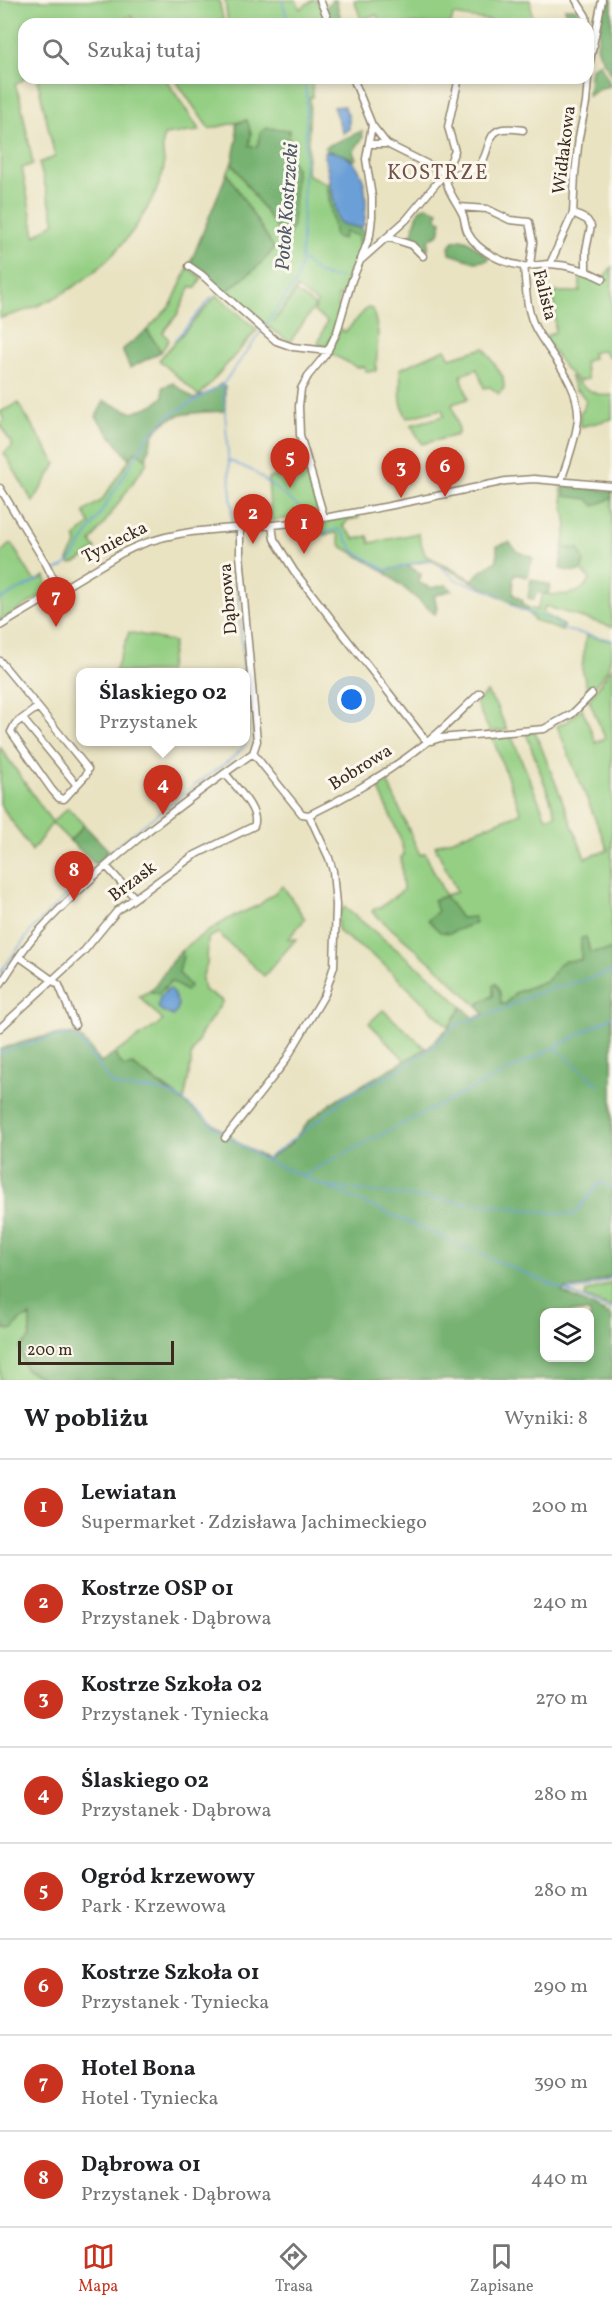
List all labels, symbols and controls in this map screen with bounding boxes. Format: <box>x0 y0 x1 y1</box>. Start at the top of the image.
search box <box>18 18 594 84</box>
icon: search <box>39 35 72 68</box>
text: Szukaj tutaj <box>87 36 201 67</box>
street label: Widłakowa <box>547 104 583 196</box>
water label: Potok Kostrzecki <box>270 141 306 272</box>
district label: KOSTRZE <box>387 159 489 188</box>
street label: Falista <box>526 267 562 323</box>
pin: 5 <box>270 438 310 488</box>
pin: 3 <box>382 448 420 498</box>
pin: 6 <box>426 448 464 497</box>
pin: 2 <box>234 494 272 544</box>
pin: 1 <box>284 504 324 554</box>
street label: Tyniecka <box>78 516 152 570</box>
street label: Dąbrowa <box>213 562 245 636</box>
pin: 7 <box>36 578 76 627</box>
popup <box>76 668 250 746</box>
text: Ślaskiego 02 <box>99 678 227 709</box>
your location <box>337 685 366 714</box>
text: Przystanek <box>99 709 198 737</box>
street label: Bobrowa <box>325 739 397 797</box>
pin: 4 <box>144 766 182 815</box>
pin: 8 <box>54 852 94 901</box>
street label: Brzask <box>104 856 162 908</box>
map controls <box>540 1308 594 1362</box>
button: layers <box>540 1308 594 1362</box>
scale bar <box>18 1338 174 1366</box>
text: 200 m <box>27 1340 72 1362</box>
text: W pobliżu <box>24 1401 148 1437</box>
text: Wyniki: 8 <box>504 1405 588 1433</box>
text: Lewiatan <box>81 1478 177 1509</box>
text: 1 <box>39 1493 48 1521</box>
text: 200 m <box>531 1493 588 1521</box>
text: Supermarket · Zdzisława Jachimeckiego <box>81 1509 427 1537</box>
text: Kostrze OSP 01 <box>81 1574 234 1605</box>
text: 2 <box>38 1589 49 1617</box>
text: 240 m <box>533 1589 588 1617</box>
text: Przystanek · Dąbrowa <box>81 1605 271 1633</box>
text: Kostrze Szkoła 02 <box>81 1670 262 1701</box>
text: 3 <box>38 1685 49 1713</box>
text: 270 m <box>535 1685 588 1713</box>
text: Przystanek · Tyniecka <box>81 1701 269 1729</box>
text: Ślaskiego 02 <box>81 1766 209 1797</box>
text: 4 <box>37 1781 50 1809</box>
text: 280 m <box>533 1781 588 1809</box>
text: Przystanek · Dąbrowa <box>81 1797 271 1825</box>
text: Ogród krzewowy <box>81 1862 255 1893</box>
text: 5 <box>39 1877 48 1905</box>
text: 280 m <box>533 1877 588 1905</box>
text: Park · Krzewowa <box>81 1893 226 1921</box>
text: Kostrze Szkoła 01 <box>81 1958 260 1989</box>
text: 6 <box>38 1973 49 2001</box>
text: 290 m <box>533 1973 588 2001</box>
text: Przystanek · Tyniecka <box>81 1989 269 2017</box>
text: Hotel Bona <box>81 2054 196 2085</box>
text: 7 <box>39 2069 48 2097</box>
text: 390 m <box>534 2069 588 2097</box>
text: Hotel · Tyniecka <box>81 2085 219 2113</box>
text: Dąbrowa 01 <box>81 2150 201 2181</box>
text: 8 <box>38 2165 49 2193</box>
text: 440 m <box>531 2165 588 2193</box>
text: Przystanek · Dąbrowa <box>81 2181 271 2209</box>
tab: Mapa <box>78 2240 118 2298</box>
tab: Trasa <box>275 2240 313 2298</box>
tab: Zapisane <box>470 2240 534 2298</box>

